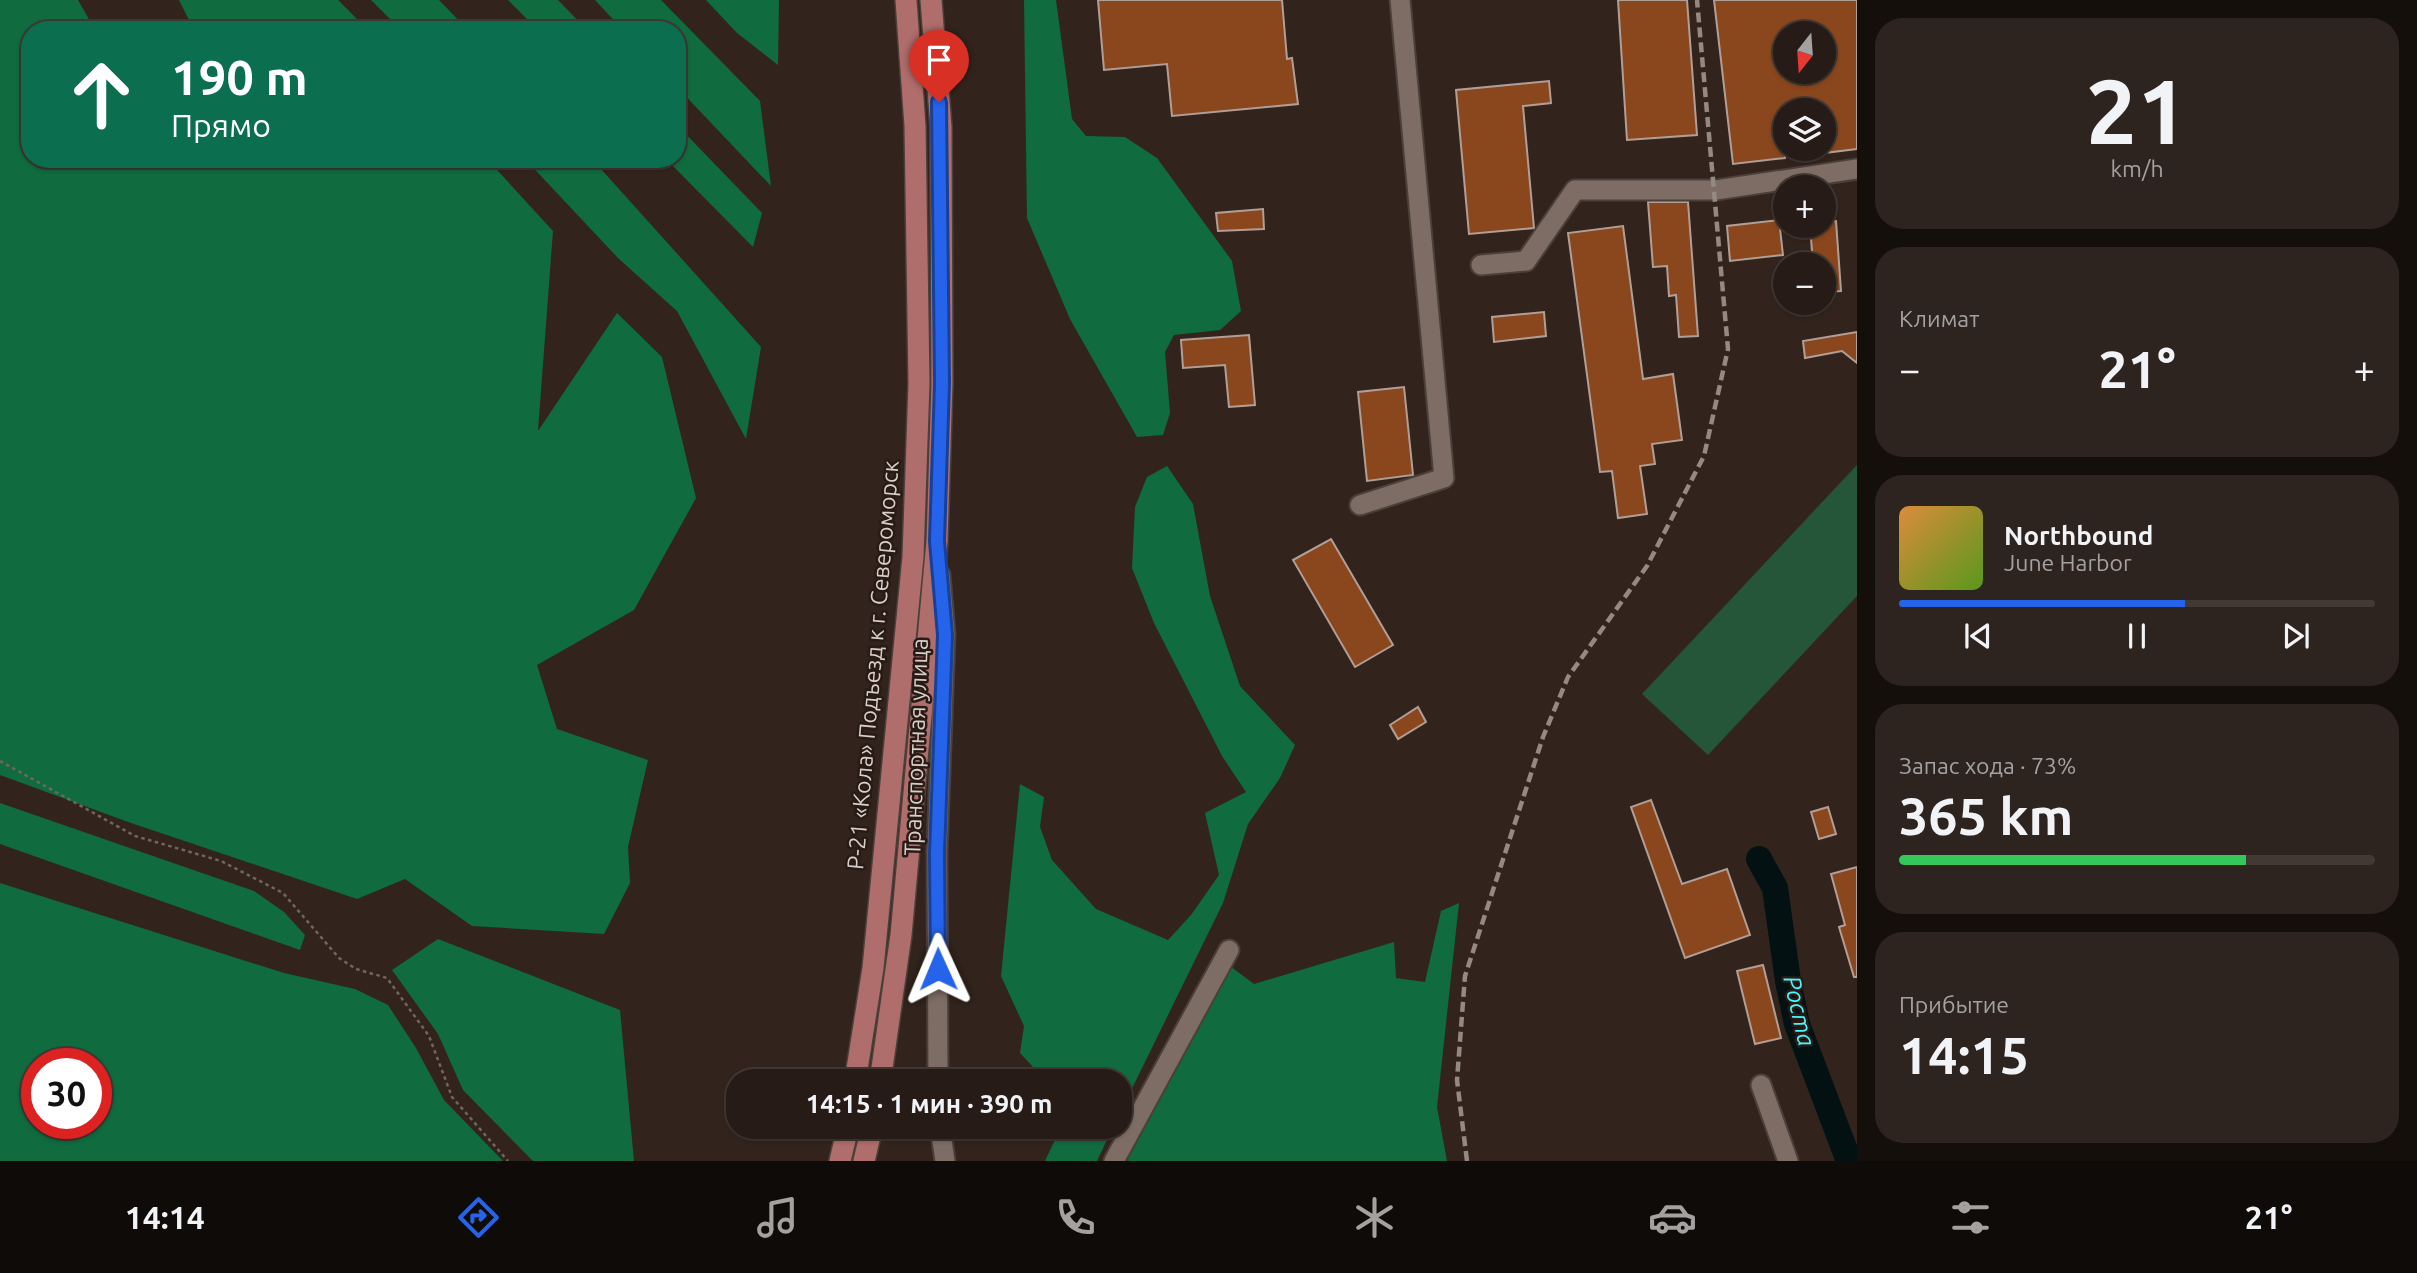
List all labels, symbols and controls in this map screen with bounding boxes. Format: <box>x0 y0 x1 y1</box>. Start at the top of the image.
north arrow <box>1773 21 1836 84</box>
map controls <box>1773 21 1836 315</box>
pin <box>909 30 969 102</box>
icon: arrive <box>920 41 958 79</box>
icon: ahead <box>56 49 147 140</box>
text: 190 m <box>171 49 308 104</box>
text: 21 <box>2086 59 2188 161</box>
button: layers <box>1773 98 1836 161</box>
text: Прямо <box>171 107 271 143</box>
text: km/h <box>2110 156 2164 181</box>
button: + <box>1773 175 1836 238</box>
button: − <box>1773 252 1836 315</box>
text: Климат <box>1899 306 1979 331</box>
text: 21° <box>2098 340 2176 398</box>
text: − <box>1899 348 1920 390</box>
text: + <box>2354 348 2375 390</box>
street label: Р-21 «Кола» Подъезд к г. Североморск <box>842 459 903 871</box>
text: Northbound <box>2004 521 2153 550</box>
text: June Harbor <box>2004 550 2132 575</box>
icon: previous <box>1959 617 1997 655</box>
icon: pause <box>2118 617 2156 655</box>
icon: next <box>2277 617 2315 655</box>
street label: Транспортная улица <box>899 638 932 856</box>
text: Запас хода · 73% <box>1899 753 2076 778</box>
text: 365 km <box>1899 787 2073 845</box>
position arrow <box>901 932 975 1006</box>
water label: Роста <box>1778 973 1821 1049</box>
text: Прибытие <box>1899 992 2009 1017</box>
text: 14:15 <box>1899 1026 2029 1084</box>
speed limit sign: 30 <box>21 1048 112 1139</box>
text: 14:15 · 1 мин · 390 m <box>806 1089 1052 1118</box>
icon: directions <box>454 1193 503 1242</box>
icon: music <box>753 1193 802 1242</box>
icon: phone <box>1051 1193 1100 1242</box>
icon: climate <box>1350 1193 1399 1242</box>
icon: car <box>1648 1193 1697 1242</box>
icon: filters <box>1946 1193 1995 1242</box>
text: 14:14 <box>125 1199 205 1235</box>
text: 21° <box>2245 1199 2292 1235</box>

